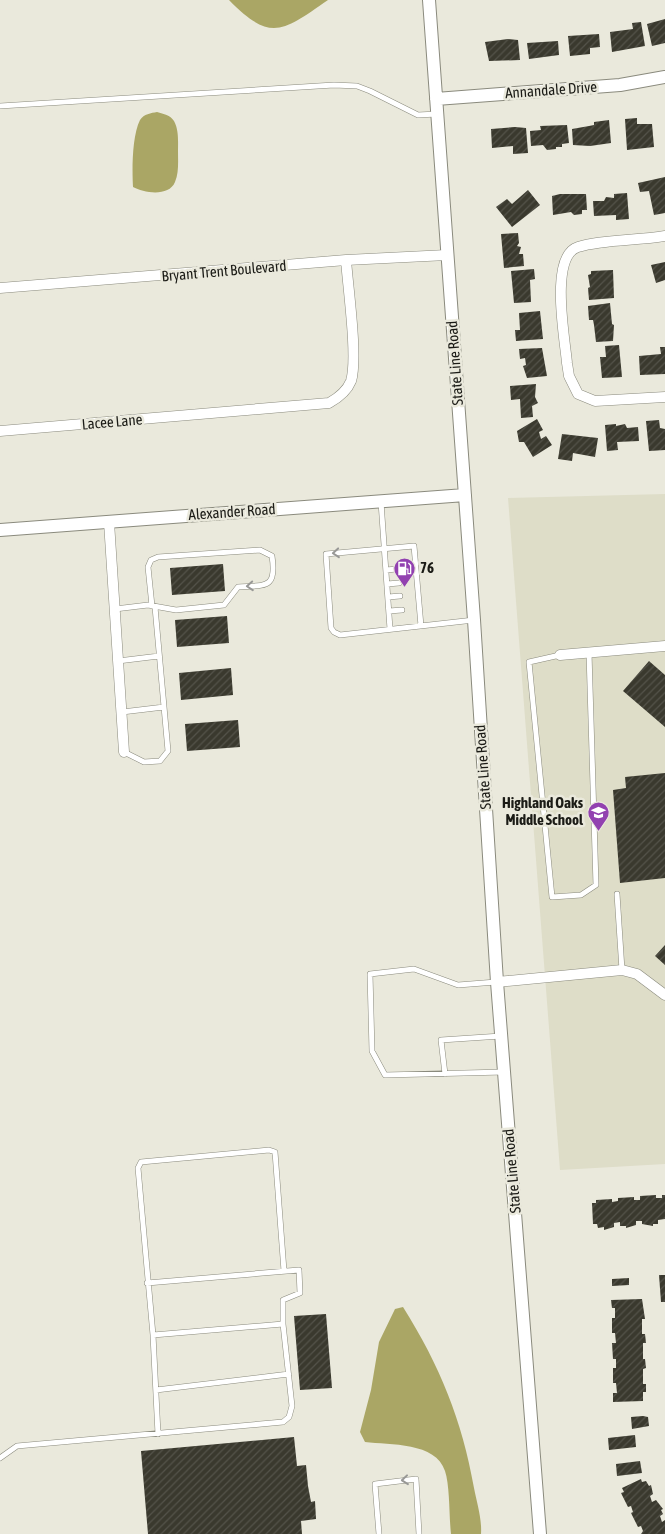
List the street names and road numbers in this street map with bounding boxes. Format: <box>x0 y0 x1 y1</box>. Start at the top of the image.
street label: Annandale Drive <box>504 78 598 101</box>
street label: Bryant Trent Boulevard <box>161 257 287 284</box>
street label: State Line Road <box>443 320 466 406</box>
street label: Lacee Lane <box>81 410 143 433</box>
street label: Alexander Road <box>188 500 276 523</box>
street label: State Line Road <box>471 724 494 810</box>
street label: State Line Road <box>499 1128 524 1214</box>

